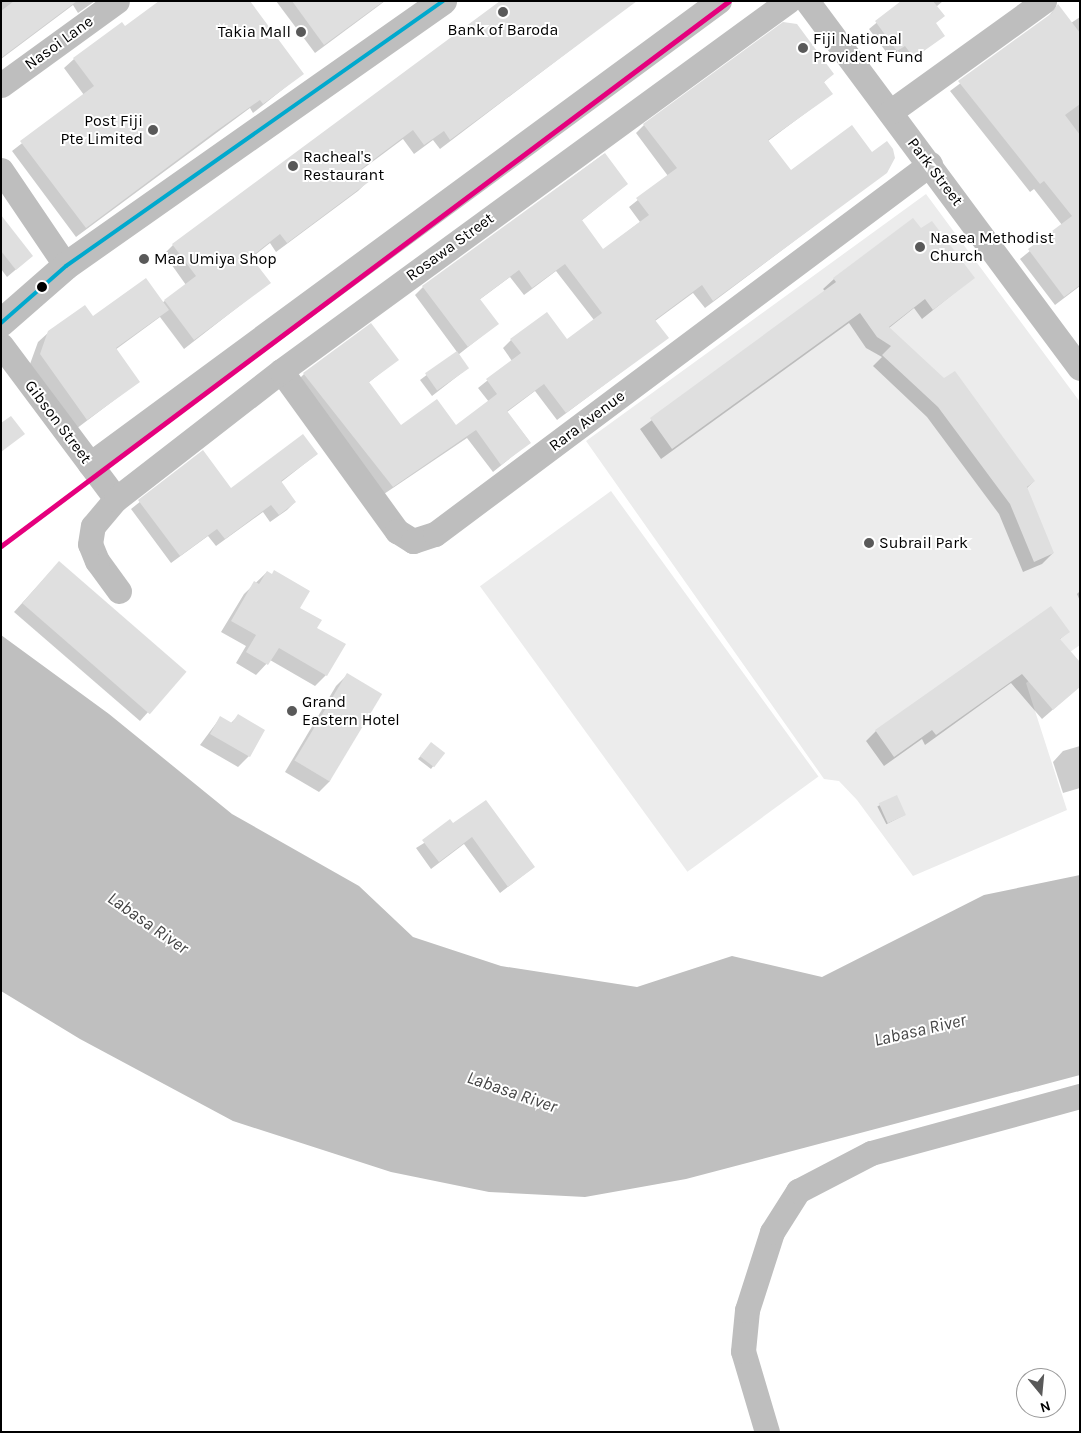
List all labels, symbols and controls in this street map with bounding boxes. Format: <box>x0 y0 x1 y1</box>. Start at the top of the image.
marker: Bank of Baroda <box>497 6 509 18</box>
street label: Nasoi Lane <box>21 12 97 74</box>
place label: Bank of Baroda <box>448 20 558 40</box>
place label: Takia Mall <box>218 22 291 42</box>
marker: Takia Mall <box>295 26 307 38</box>
place label: Fiji National Provident Fund <box>813 29 923 67</box>
marker: Fiji National Provident Fund <box>797 42 809 54</box>
place label: Post Fiji Pte Limited <box>60 111 143 149</box>
marker: Post Fiji Pte Limited <box>147 124 159 136</box>
street label: Park Street <box>903 134 967 210</box>
place label: Racheal's Restaurant <box>303 147 384 185</box>
marker: Racheal's Restaurant <box>287 160 299 172</box>
street label: Rosawa Street <box>402 209 498 285</box>
place label: Nasea Methodist Church <box>930 228 1054 266</box>
marker: Nasea Methodist Church <box>914 241 926 253</box>
place label: Maa Umiya Shop <box>154 249 277 269</box>
marker: Maa Umiya Shop <box>138 253 150 265</box>
unlabelled marker <box>37 282 47 292</box>
street label: Gibson Street <box>21 377 95 467</box>
street label: Rara Avenue <box>545 386 629 456</box>
place label: Subrail Park <box>879 533 968 553</box>
marker: Subrail Park <box>863 537 875 549</box>
place label: Grand Eastern Hotel <box>302 692 400 730</box>
marker: Grand Eastern Hotel <box>286 705 298 717</box>
water label: Labasa River <box>103 887 193 959</box>
water label: Labasa River <box>872 1009 968 1051</box>
water label: Labasa River <box>464 1066 560 1118</box>
north arrow <box>1016 1368 1066 1418</box>
text: N <box>1038 1397 1053 1416</box>

